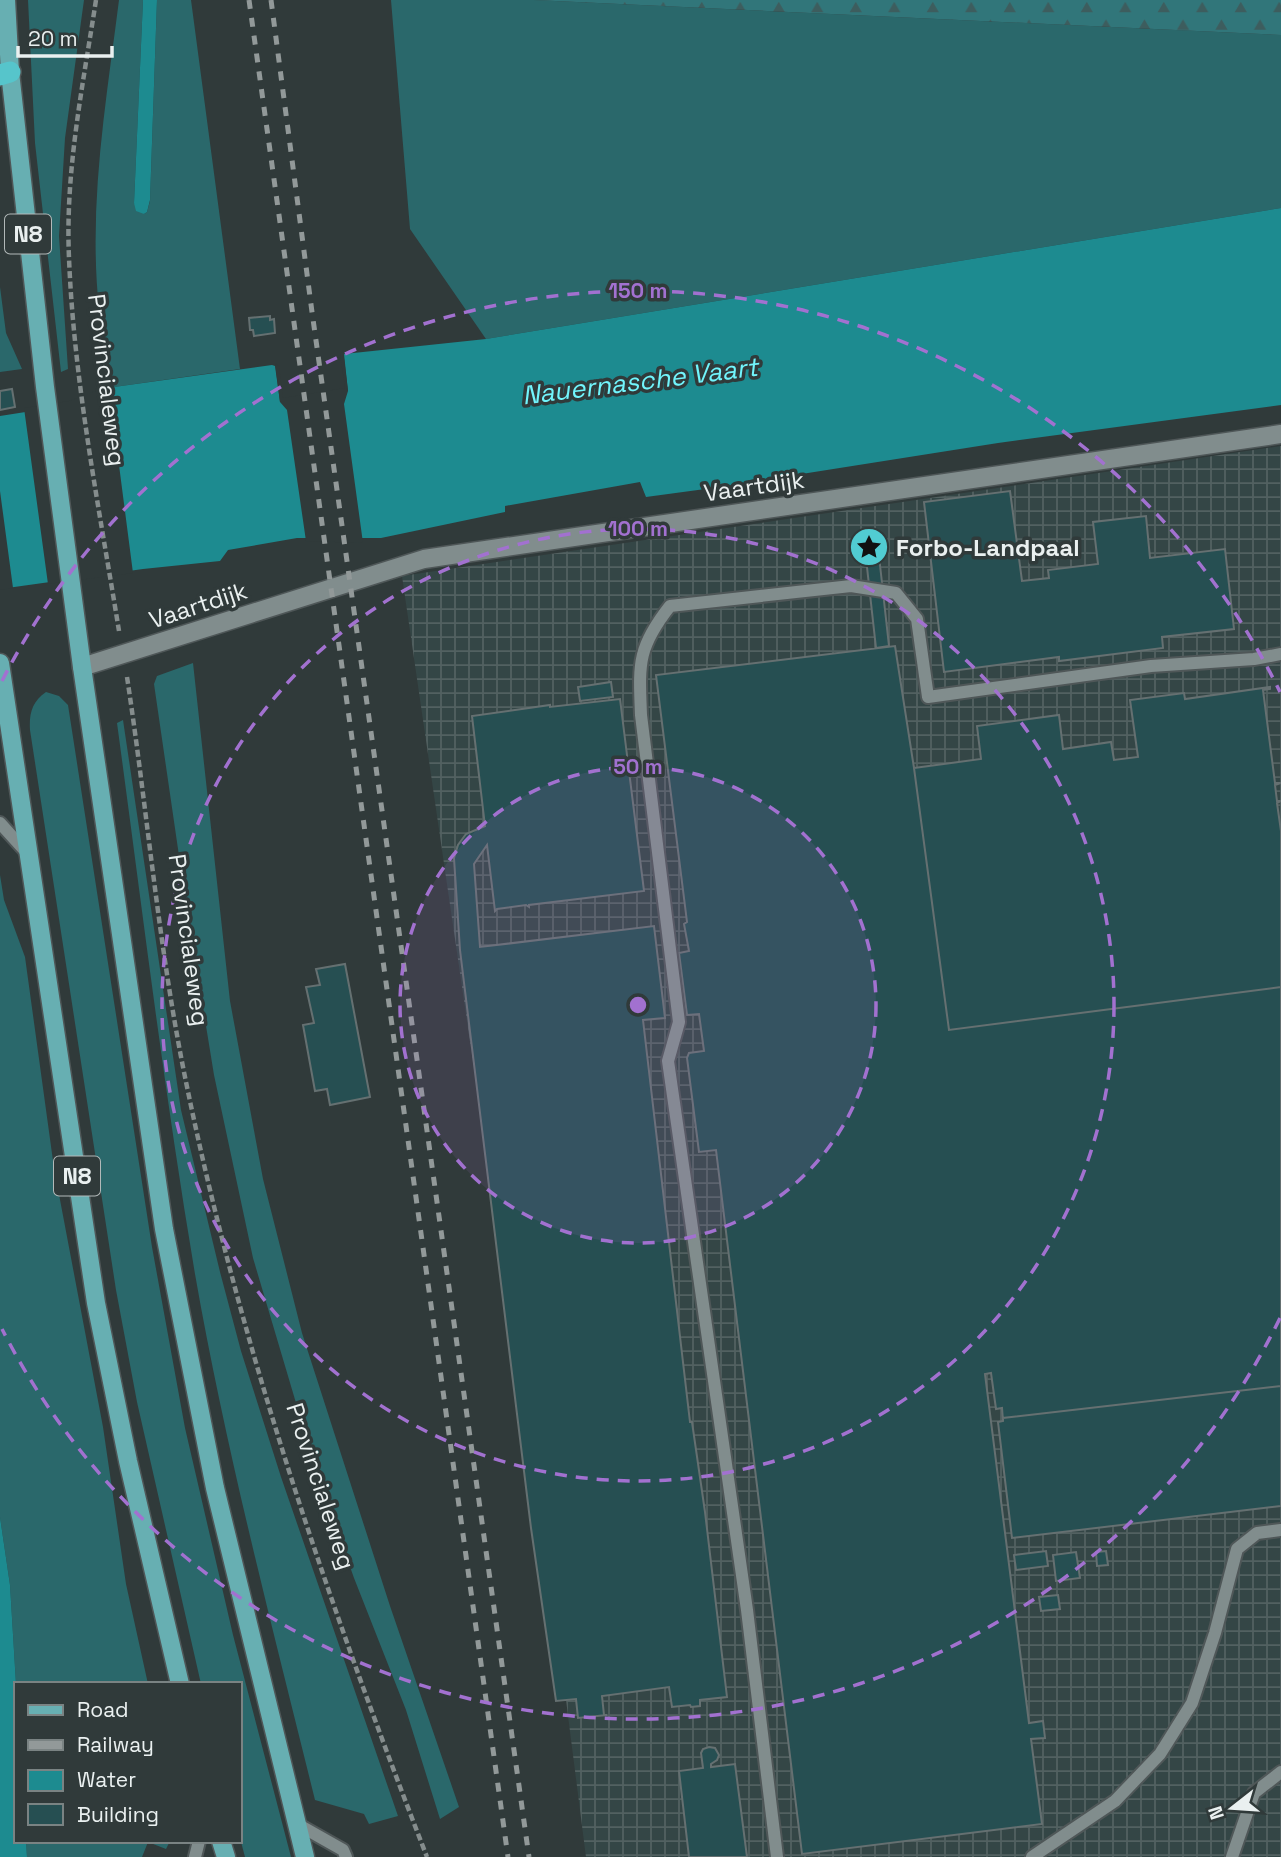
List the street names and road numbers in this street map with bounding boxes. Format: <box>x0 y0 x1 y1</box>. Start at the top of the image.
road number: N8 <box>5 215 51 254</box>
street label: Provincialeweg <box>81 292 133 468</box>
street label: Vaartdijk <box>702 464 806 508</box>
street label: Vaartdijk <box>145 575 251 635</box>
street label: Provincialeweg <box>162 852 216 1028</box>
road number: N8 <box>54 1156 100 1196</box>
street label: Provincialeweg <box>279 1399 363 1573</box>

